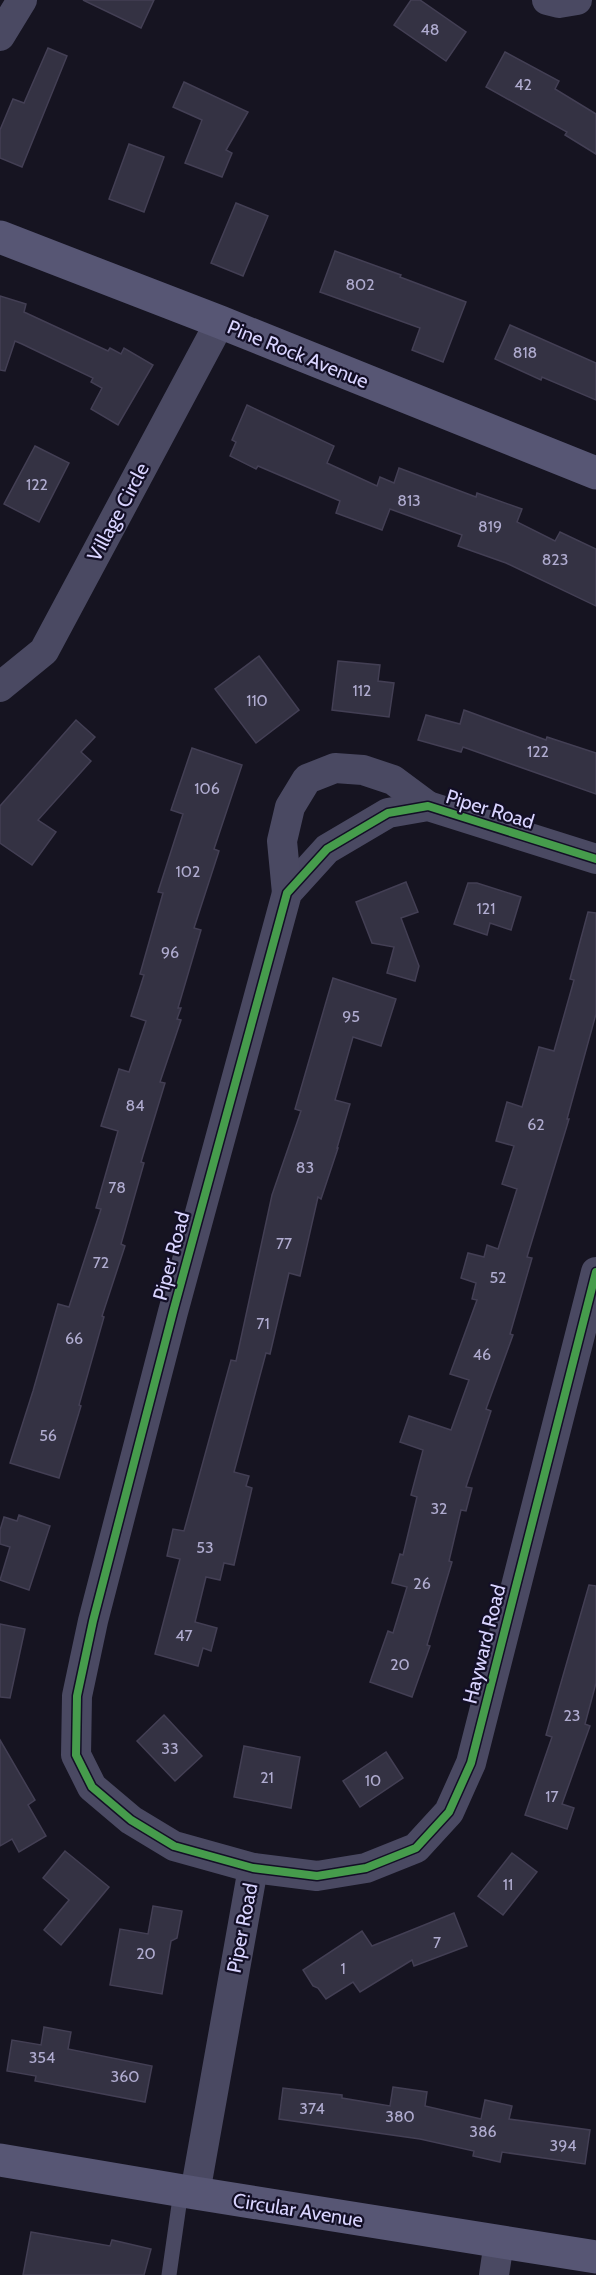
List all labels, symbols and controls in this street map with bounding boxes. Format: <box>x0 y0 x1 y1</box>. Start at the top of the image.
house number: 48 <box>421 20 439 39</box>
house number: 42 <box>514 75 532 94</box>
house number: 802 <box>345 275 375 294</box>
street label: Pine Rock Avenue <box>224 315 372 393</box>
house number: 818 <box>513 343 537 362</box>
street label: Village Circle <box>82 459 154 565</box>
house number: 122 <box>26 475 48 494</box>
house number: 813 <box>397 491 421 510</box>
house number: 819 <box>478 517 502 536</box>
house number: 823 <box>542 550 568 569</box>
house number: 112 <box>353 681 371 700</box>
house number: 110 <box>246 691 268 710</box>
house number: 122 <box>527 742 549 761</box>
house number: 106 <box>194 779 220 798</box>
street label: Piper Road <box>443 784 537 834</box>
house number: 102 <box>176 862 200 881</box>
house number: 121 <box>477 899 495 918</box>
house number: 96 <box>161 943 179 962</box>
house number: 95 <box>342 1007 360 1026</box>
house number: 84 <box>126 1096 144 1115</box>
house number: 62 <box>527 1115 545 1134</box>
house number: 83 <box>296 1158 314 1177</box>
house number: 78 <box>108 1178 126 1197</box>
street label: Piper Road <box>148 1209 194 1303</box>
house number: 77 <box>276 1234 292 1253</box>
house number: 72 <box>93 1253 109 1272</box>
house number: 52 <box>489 1268 507 1287</box>
house number: 71 <box>256 1314 270 1333</box>
house number: 66 <box>65 1329 83 1348</box>
house number: 46 <box>473 1345 491 1364</box>
house number: 56 <box>39 1426 57 1445</box>
house number: 32 <box>430 1499 448 1518</box>
house number: 53 <box>196 1538 214 1557</box>
house number: 26 <box>413 1574 431 1593</box>
street label: Hayward Road <box>458 1582 510 1706</box>
house number: 47 <box>175 1626 193 1645</box>
house number: 20 <box>390 1655 410 1674</box>
house number: 23 <box>563 1706 581 1725</box>
house number: 33 <box>161 1739 179 1758</box>
house number: 21 <box>260 1768 274 1787</box>
house number: 10 <box>365 1771 381 1790</box>
house number: 17 <box>545 1787 559 1806</box>
house number: 11 <box>503 1875 513 1894</box>
street label: Piper Road <box>222 1881 262 1975</box>
house number: 7 <box>433 1933 441 1952</box>
house number: 20 <box>136 1944 156 1963</box>
house number: 1 <box>340 1959 346 1978</box>
house number: 354 <box>29 2048 55 2067</box>
house number: 360 <box>111 2067 139 2086</box>
house number: 374 <box>299 2099 325 2118</box>
house number: 380 <box>385 2107 415 2126</box>
house number: 386 <box>469 2122 497 2141</box>
house number: 394 <box>550 2136 577 2155</box>
street label: Circular Avenue <box>231 2188 365 2232</box>

